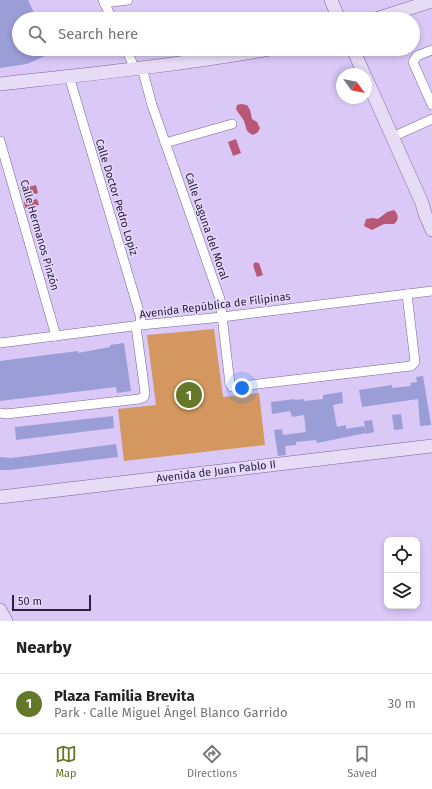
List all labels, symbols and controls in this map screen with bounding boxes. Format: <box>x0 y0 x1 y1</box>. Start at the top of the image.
search box <box>12 12 420 56</box>
icon: search <box>26 23 48 45</box>
text: Search here <box>58 25 138 43</box>
north arrow <box>336 68 372 104</box>
street label: Calle Doctor Pedro Lopiz <box>93 137 141 257</box>
street label: Calle Laguna del Moral <box>182 171 231 281</box>
street label: Calle Hermanos Pinzón <box>17 178 62 292</box>
street label: Avenida República de Filipinas <box>139 290 291 321</box>
your location <box>232 378 252 398</box>
pin: 1 <box>176 380 202 410</box>
street label: Avenida de Juan Pablo II <box>155 458 277 485</box>
map controls <box>384 537 420 609</box>
button: locate <box>384 537 420 573</box>
button: layers <box>384 573 420 609</box>
scale bar <box>12 593 91 612</box>
text: 50 m <box>18 595 42 608</box>
text: Nearby <box>16 637 71 658</box>
text: Plaza Familia Brevita <box>54 687 195 705</box>
text: 1 <box>26 696 32 711</box>
text: 30 m <box>388 696 416 711</box>
text: Park · Calle Miguel Ángel Blanco Garrido <box>54 705 288 720</box>
tab: Map <box>55 743 77 780</box>
tab: Directions <box>187 743 237 780</box>
tab: Saved <box>347 743 377 780</box>

